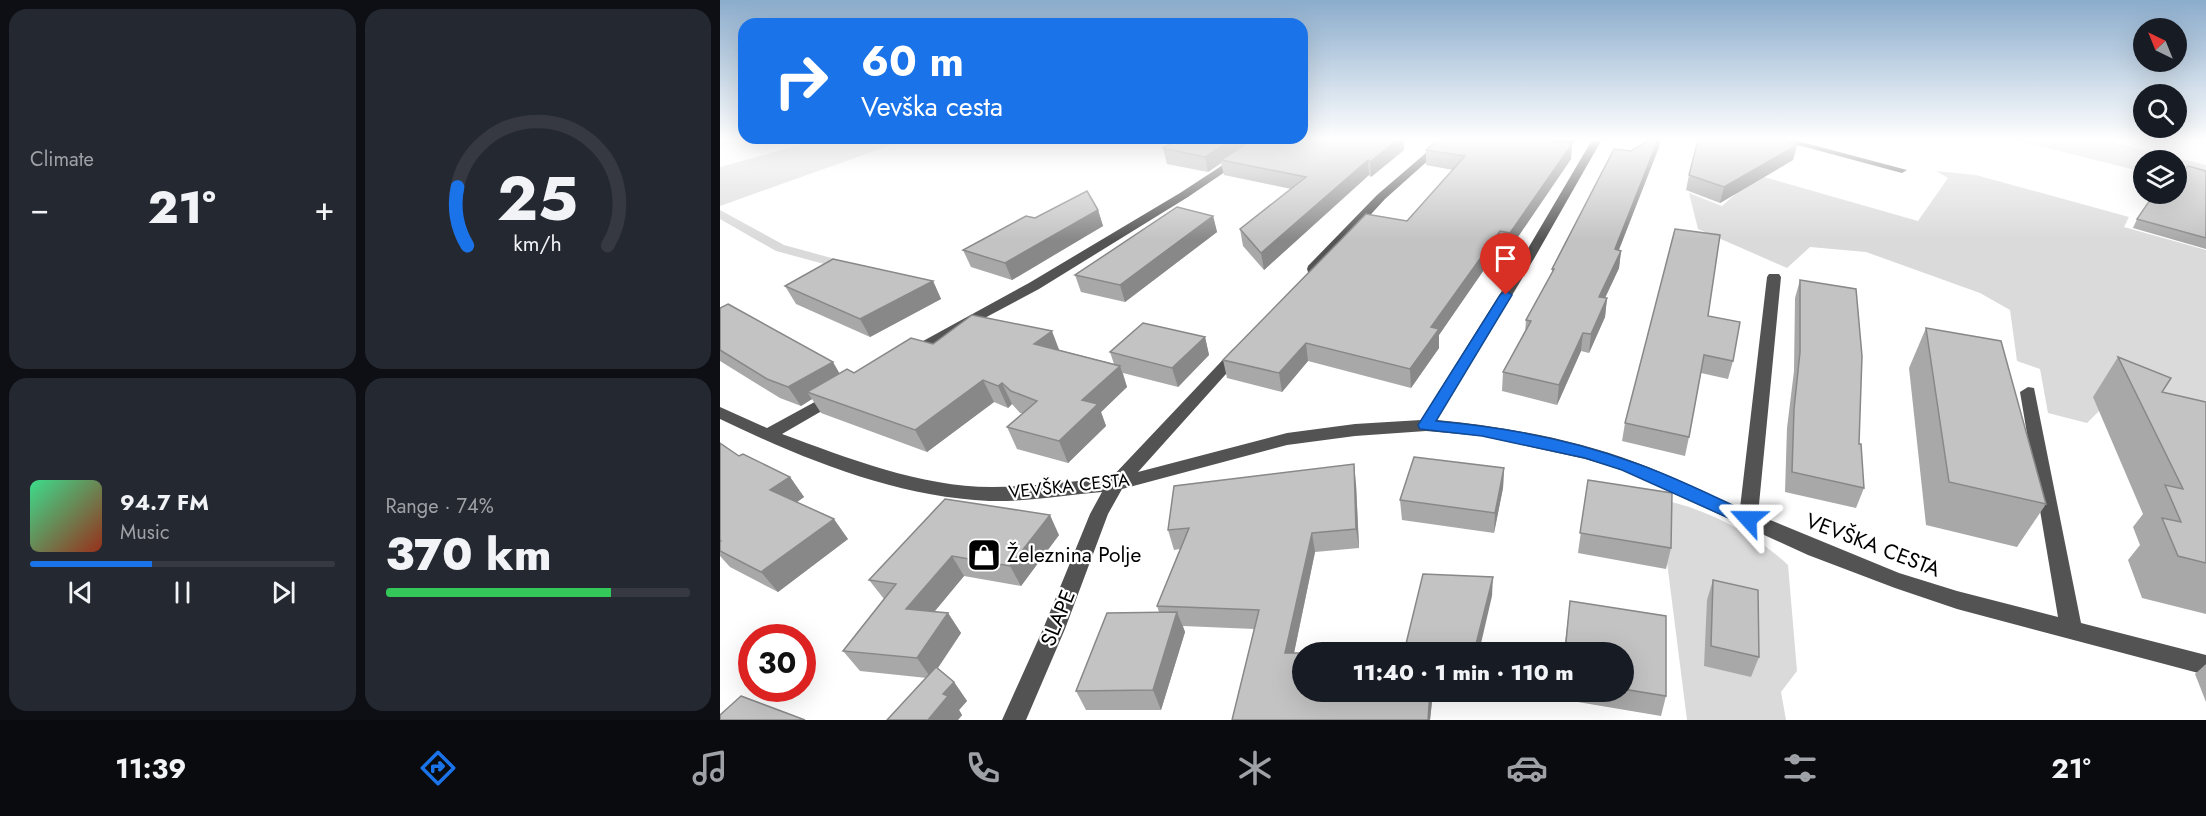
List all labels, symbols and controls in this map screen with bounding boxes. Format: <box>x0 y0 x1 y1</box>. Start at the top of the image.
north arrow <box>2133 18 2187 72</box>
map controls <box>2133 18 2187 204</box>
text: 60 m <box>861 31 964 92</box>
icon: right <box>762 42 840 120</box>
button: search <box>2133 84 2187 138</box>
text: Vevška cesta <box>861 87 1003 126</box>
text: Climate <box>30 145 94 174</box>
button: layers <box>2133 150 2187 204</box>
text: 25 <box>497 153 578 243</box>
text: 21° <box>148 175 216 240</box>
text: − <box>30 185 49 232</box>
text: + <box>314 185 335 232</box>
text: km/h <box>514 228 562 259</box>
pin <box>1480 233 1531 295</box>
icon: arrive <box>1489 242 1522 275</box>
street label: VEVŠKA CESTA <box>1007 467 1131 505</box>
text: 94.7 FM <box>120 486 209 518</box>
position arrow <box>1716 487 1780 551</box>
text: Range · 74% <box>386 492 494 521</box>
street label: VEVŠKA CESTA <box>1801 506 1945 584</box>
text: Music <box>120 518 170 547</box>
text: 370 km <box>386 522 551 587</box>
shop icon: Železnina Polje <box>966 537 1002 573</box>
place label: Železnina Polje <box>1007 540 1142 570</box>
icon: previous <box>64 576 97 609</box>
icon: pause <box>166 576 199 609</box>
icon: next <box>267 576 300 609</box>
street label: SLAPE <box>1033 585 1083 651</box>
speed limit sign: 30 <box>738 624 816 702</box>
text: 11:40 · 1 min · 110 m <box>1352 656 1574 688</box>
icon: directions <box>417 747 459 789</box>
icon: music <box>689 747 731 789</box>
icon: phone <box>962 747 1004 789</box>
icon: climate <box>1234 747 1276 789</box>
icon: car <box>1506 747 1548 789</box>
icon: filters <box>1779 747 1821 789</box>
text: 11:39 <box>115 749 186 788</box>
text: 21° <box>2051 749 2091 788</box>

